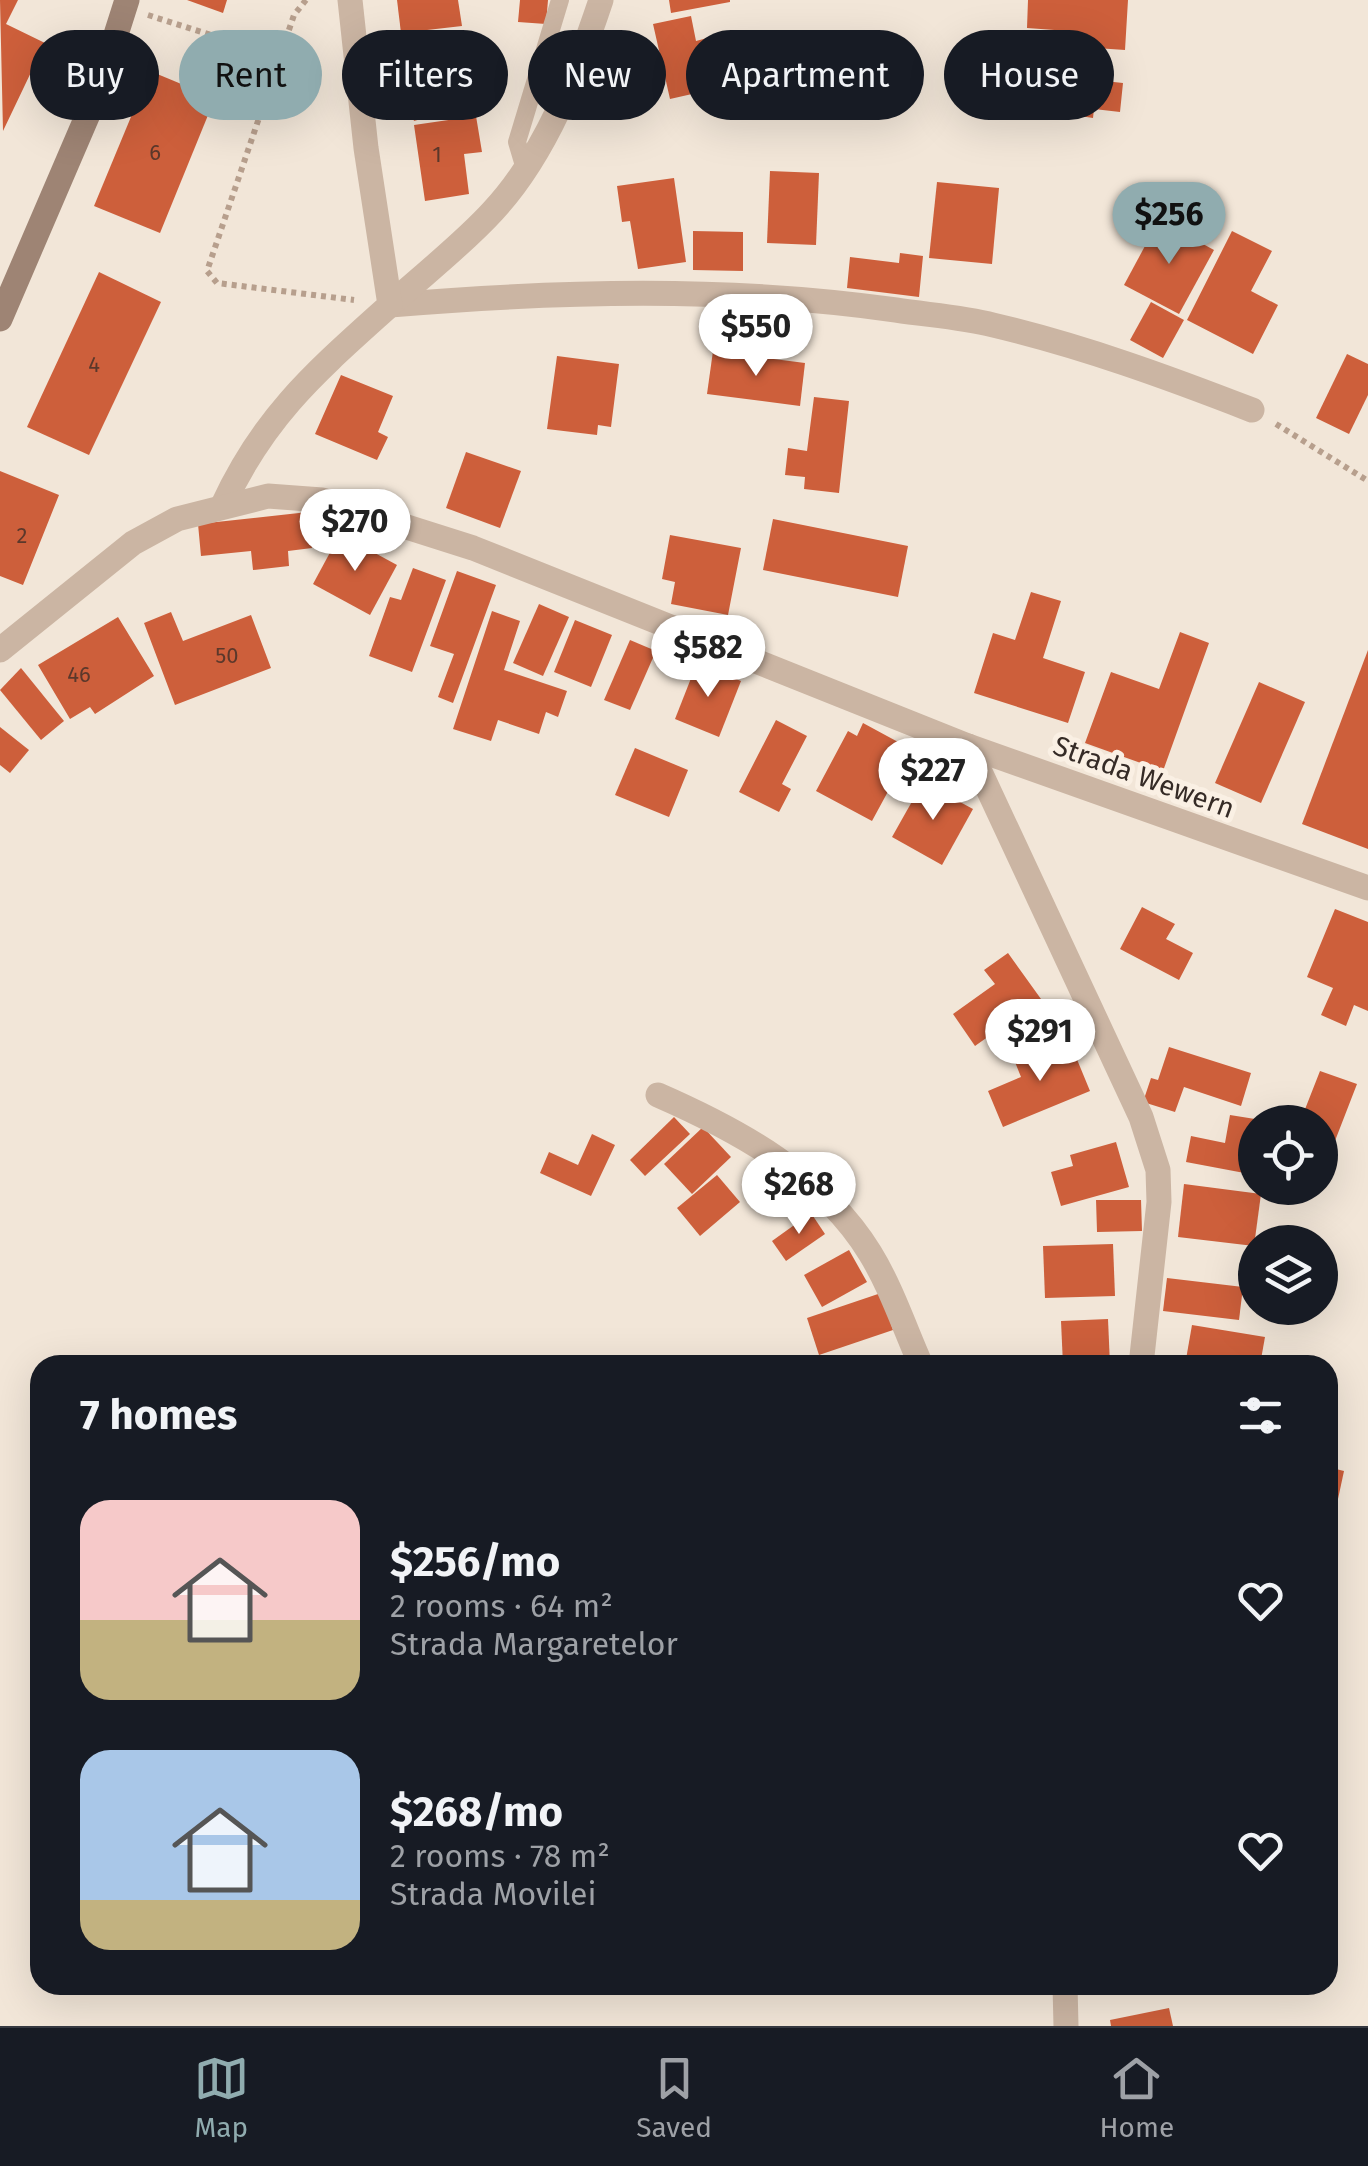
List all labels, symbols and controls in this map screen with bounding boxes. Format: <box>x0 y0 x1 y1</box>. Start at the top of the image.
chip: Buy <box>30 30 159 120</box>
chip: Rent <box>179 30 322 120</box>
chip: Filters <box>342 30 508 120</box>
chip: New <box>528 30 666 120</box>
chip: Apartment <box>686 30 924 120</box>
chip: House <box>944 30 1114 120</box>
house number: 6 <box>149 139 161 166</box>
house number: 1 <box>432 141 442 168</box>
pin: $256 <box>1110 182 1228 267</box>
text: $256 <box>1135 195 1204 233</box>
pin: $550 <box>697 294 815 379</box>
text: $550 <box>721 307 791 345</box>
house number: 4 <box>88 351 100 378</box>
pin: $270 <box>296 489 414 574</box>
text: $270 <box>322 502 388 540</box>
house number: 2 <box>17 522 27 549</box>
pin: $582 <box>649 615 767 700</box>
text: $582 <box>673 628 743 666</box>
house number: 50 <box>215 642 239 669</box>
house number: 46 <box>67 661 91 688</box>
street label: Strada Wewern <box>1049 729 1239 825</box>
pin: $227 <box>874 738 992 823</box>
text: $227 <box>901 751 966 789</box>
pin: $291 <box>981 999 1099 1084</box>
text: $291 <box>1007 1012 1073 1050</box>
map controls <box>1238 1105 1338 1325</box>
button: locate <box>1238 1105 1338 1205</box>
pin: $268 <box>740 1152 858 1237</box>
text: $268 <box>764 1165 834 1203</box>
button: layers <box>1238 1225 1338 1325</box>
icon: filters <box>1233 1388 1288 1443</box>
text: 7 homes <box>80 1390 237 1440</box>
text: $256/mo <box>390 1537 560 1587</box>
icon: home <box>160 1540 280 1660</box>
icon: heart <box>1233 1573 1288 1628</box>
text: 2 rooms · 64 m² <box>390 1587 613 1625</box>
text: Strada Margaretelor <box>390 1625 678 1663</box>
text: $268/mo <box>390 1787 563 1837</box>
icon: home <box>160 1790 280 1910</box>
icon: heart <box>1233 1823 1288 1878</box>
text: 2 rooms · 78 m² <box>390 1837 610 1875</box>
text: Strada Movilei <box>390 1875 597 1913</box>
tab: Map <box>194 2051 249 2144</box>
tab: Saved <box>636 2051 712 2144</box>
tab: Home <box>1100 2051 1174 2144</box>

